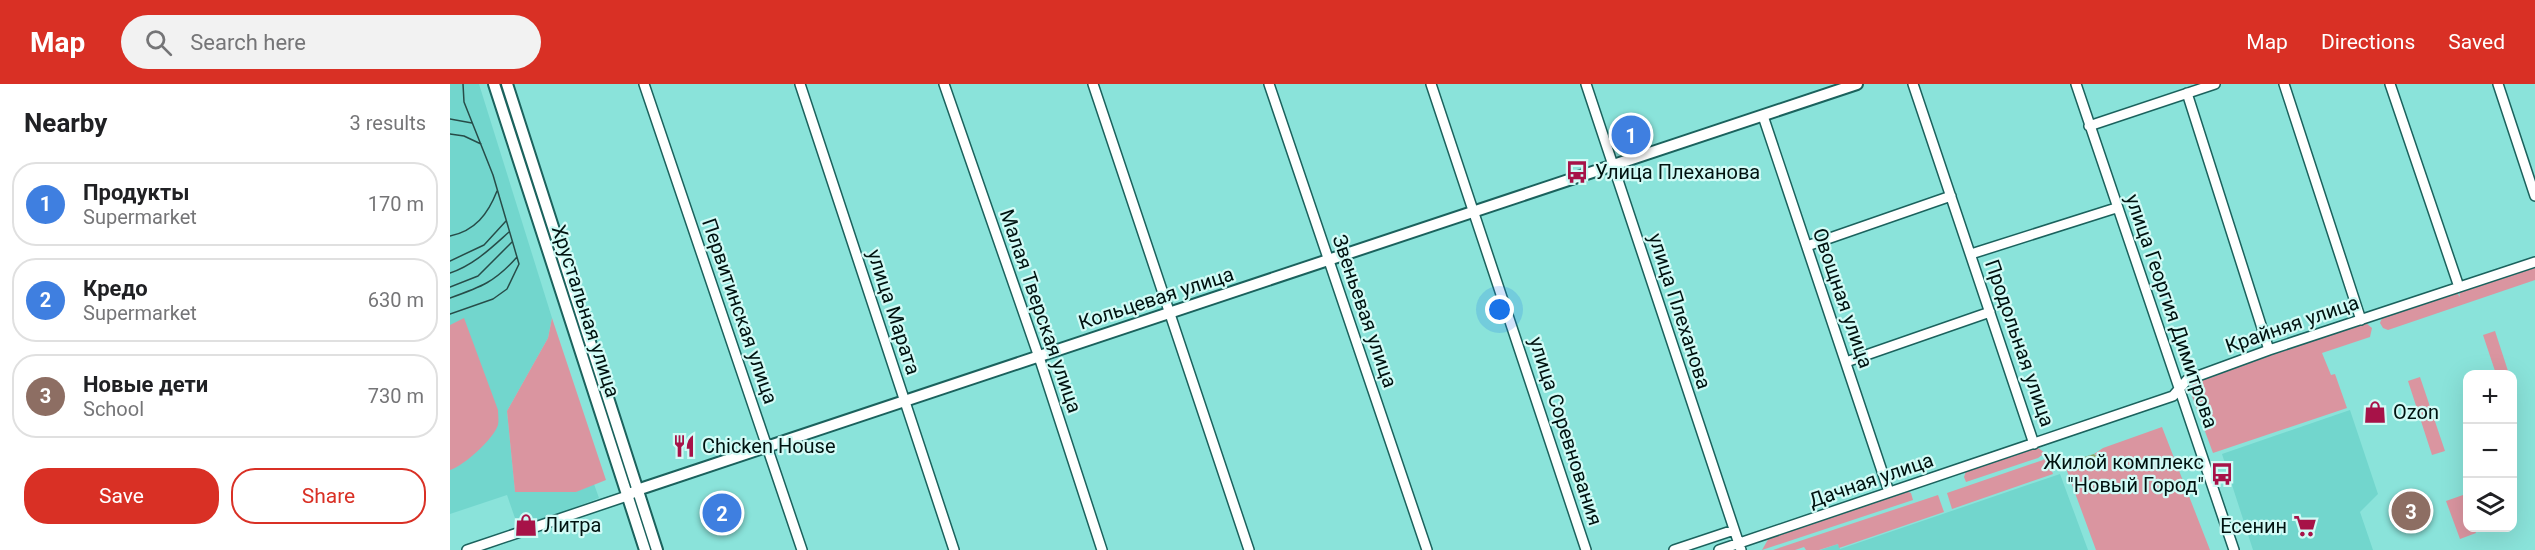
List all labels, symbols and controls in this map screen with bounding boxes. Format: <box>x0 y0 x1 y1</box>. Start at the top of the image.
search box <box>121 15 541 69</box>
text: Map <box>30 26 85 59</box>
icon: search <box>142 26 175 59</box>
text: Search here <box>190 30 306 55</box>
text: Map <box>2246 30 2288 54</box>
text: Directions <box>2321 30 2415 54</box>
text: Saved <box>2448 30 2505 54</box>
text: Nearby <box>24 108 107 138</box>
text: 3 results <box>350 111 426 135</box>
pin: 1 <box>1612 112 1650 158</box>
bus stop icon: Улица Плеханова <box>1564 159 1590 185</box>
place label: Улица Плеханова <box>1595 160 1760 184</box>
text: Продукты <box>83 180 189 205</box>
street label: улица Георгия Димитрова <box>2121 191 2223 431</box>
text: 1 <box>40 192 51 216</box>
text: 170 m <box>368 192 424 216</box>
text: Supermarket <box>83 205 197 229</box>
street label: Малая Тверская улица <box>995 206 1087 416</box>
street label: Первитинская улица <box>697 215 783 407</box>
street label: Хрустальная улица <box>547 222 625 400</box>
street label: Овощная улица <box>1808 225 1878 371</box>
street label: улица Плеханова <box>1644 230 1716 392</box>
street label: Звеньевая улица <box>1328 231 1402 391</box>
street label: улица Марата <box>862 246 926 378</box>
street label: Продольная улица <box>1980 256 2060 430</box>
street label: Кольцевая улица <box>1075 262 1237 334</box>
text: Кредо <box>83 276 148 301</box>
text: 2 <box>40 288 51 312</box>
text: 630 m <box>368 288 424 312</box>
street label: Крайняя улица <box>2222 290 2362 358</box>
your location <box>1485 295 1514 324</box>
text: Supermarket <box>83 301 197 325</box>
street label: улица Соревнования <box>1524 334 1608 528</box>
map controls <box>2463 370 2517 532</box>
button: + <box>2463 370 2517 424</box>
text: Новые дети <box>83 372 208 397</box>
text: 3 <box>40 384 51 408</box>
text: 730 m <box>368 384 424 408</box>
text: School <box>83 397 144 421</box>
shop icon: Ozon <box>2362 399 2388 425</box>
place label: Ozon <box>2393 400 2439 424</box>
button: − <box>2463 424 2517 478</box>
restaurant icon: Chicken House <box>671 433 697 459</box>
place label: Chicken House <box>702 434 836 458</box>
street label: Дачная улица <box>1806 447 1936 513</box>
place label: Жилой комплекс "Новый Город" <box>2043 450 2204 497</box>
bus stop icon: Жилой комплекс "Новый Город" <box>2209 461 2235 487</box>
button: Save <box>24 468 219 524</box>
button: Share <box>231 468 426 524</box>
button: layers <box>2463 478 2517 532</box>
pin: 3 <box>2392 488 2430 534</box>
pin: 2 <box>702 490 742 536</box>
shop icon: Литра <box>513 512 539 538</box>
place label: Литра <box>544 513 601 537</box>
supermarket icon: Есенин <box>2292 513 2318 539</box>
place label: Есенин <box>2220 514 2287 538</box>

